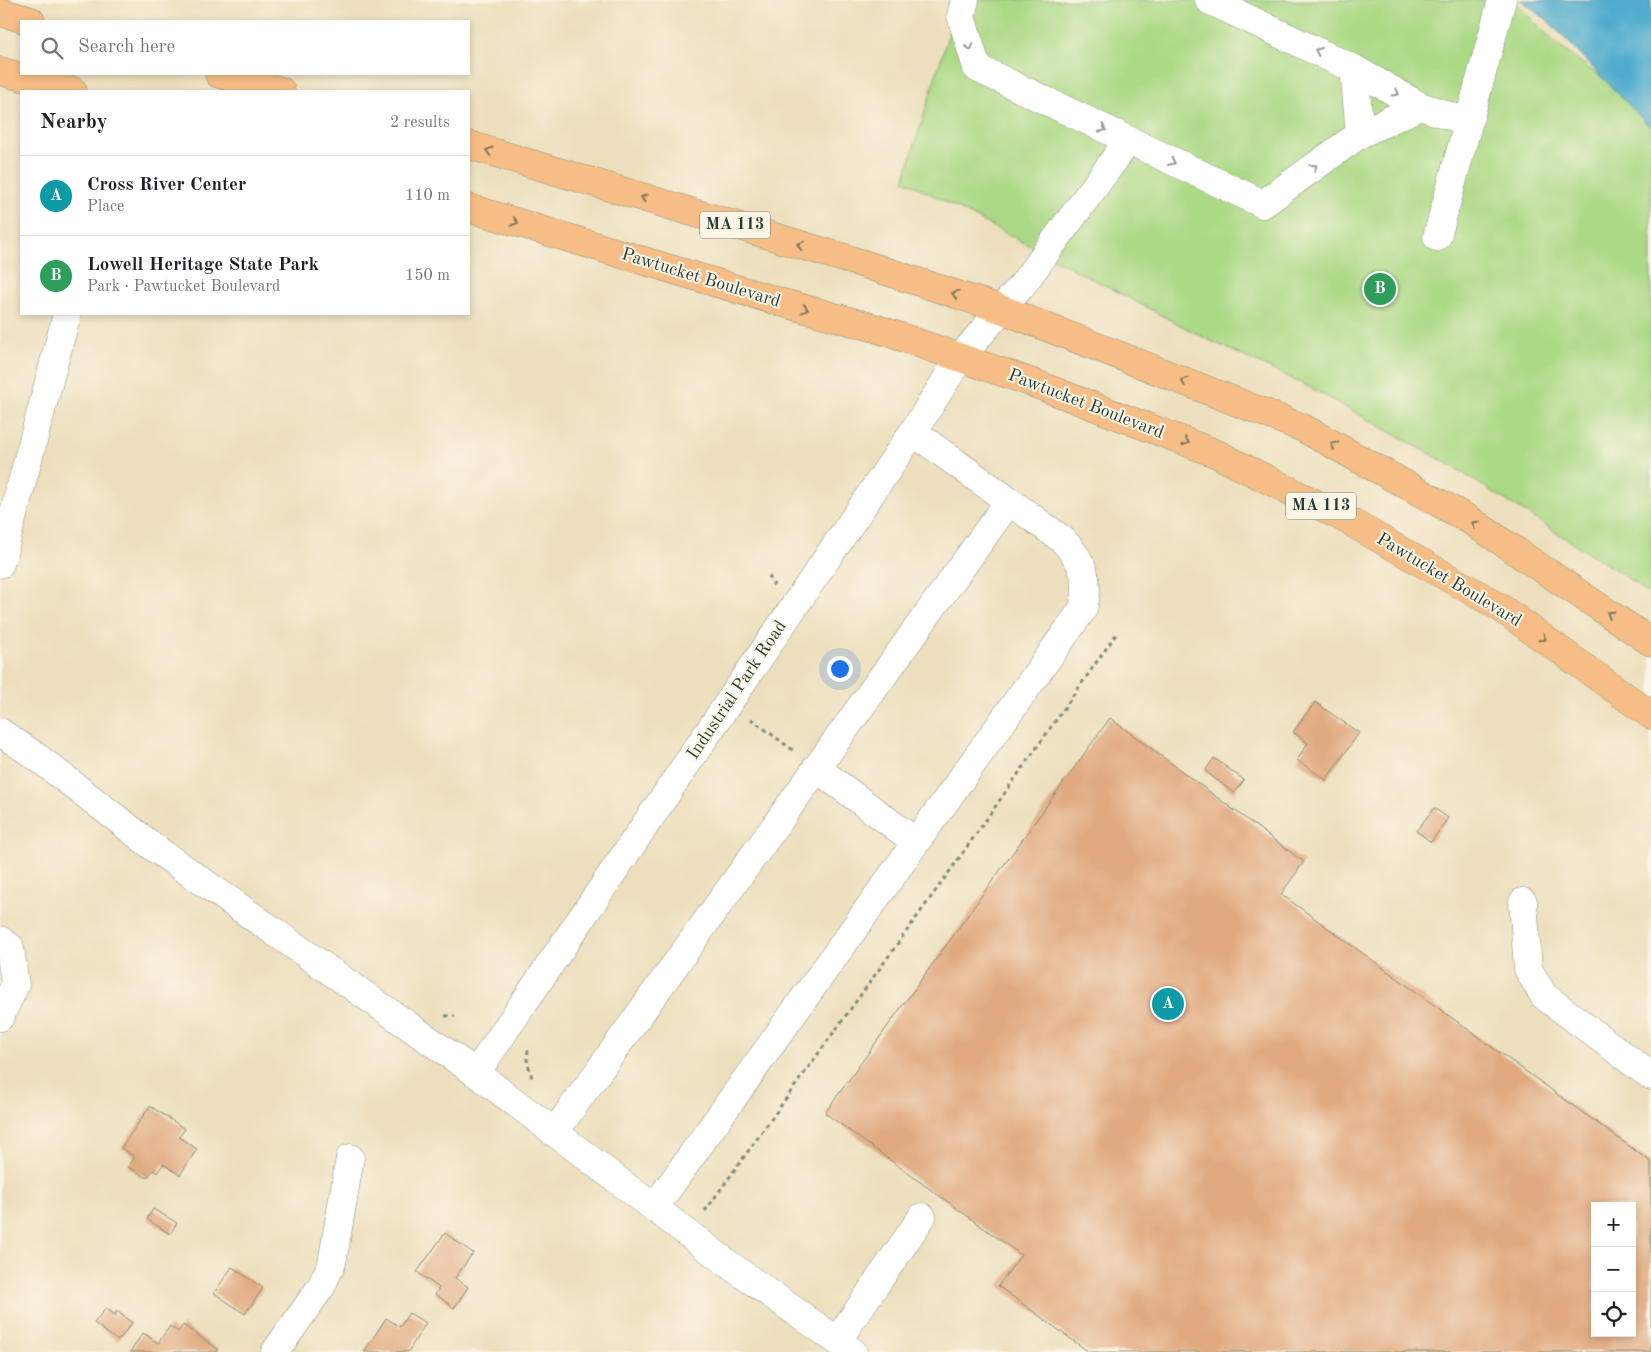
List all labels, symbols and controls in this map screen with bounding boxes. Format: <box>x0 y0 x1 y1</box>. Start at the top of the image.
search box <box>20 20 470 75</box>
icon: search <box>38 34 66 62</box>
text: Search here <box>78 38 175 57</box>
one-way arrow <box>965 42 975 50</box>
one-way arrow <box>1314 47 1323 58</box>
one-way arrow <box>1391 87 1400 97</box>
text: Nearby <box>40 112 108 133</box>
text: 2 results <box>390 115 450 131</box>
one-way arrow <box>1098 123 1107 133</box>
one-way arrow <box>485 147 493 157</box>
one-way arrow <box>1167 155 1176 165</box>
one-way arrow <box>1308 164 1318 173</box>
text: Cross River Center <box>87 176 246 195</box>
text: A <box>50 188 62 204</box>
text: 110 m <box>405 188 450 204</box>
one-way arrow <box>641 193 649 203</box>
text: Place <box>87 199 124 215</box>
road number: MA 113 <box>700 212 770 238</box>
one-way arrow <box>511 216 519 226</box>
one-way arrow <box>796 240 804 250</box>
street label: Pawtucket Boulevard <box>619 245 783 311</box>
text: Lowell Heritage State Park <box>87 256 319 275</box>
text: B <box>50 268 62 284</box>
text: 150 m <box>405 268 450 284</box>
pin: B <box>1364 270 1396 308</box>
text: Park · Pawtucket Boulevard <box>87 279 280 295</box>
one-way arrow <box>951 290 959 300</box>
one-way arrow <box>801 303 809 313</box>
street label: Pawtucket Boulevard <box>1006 366 1166 442</box>
one-way arrow <box>1180 377 1189 387</box>
one-way arrow <box>1181 436 1190 446</box>
one-way arrow <box>1330 441 1339 451</box>
road number: MA 113 <box>1286 492 1356 520</box>
one-way arrow <box>1472 521 1481 530</box>
street label: Pawtucket Boulevard <box>1373 530 1525 630</box>
one-way arrow <box>1607 611 1616 621</box>
street label: Industrial Park Road <box>684 617 790 763</box>
one-way arrow <box>1537 632 1547 641</box>
your location <box>827 656 853 682</box>
pin: A <box>1152 985 1184 1023</box>
map controls <box>1591 1202 1636 1337</box>
button: + <box>1591 1202 1636 1247</box>
button: − <box>1591 1247 1636 1292</box>
button: locate <box>1591 1292 1636 1337</box>

